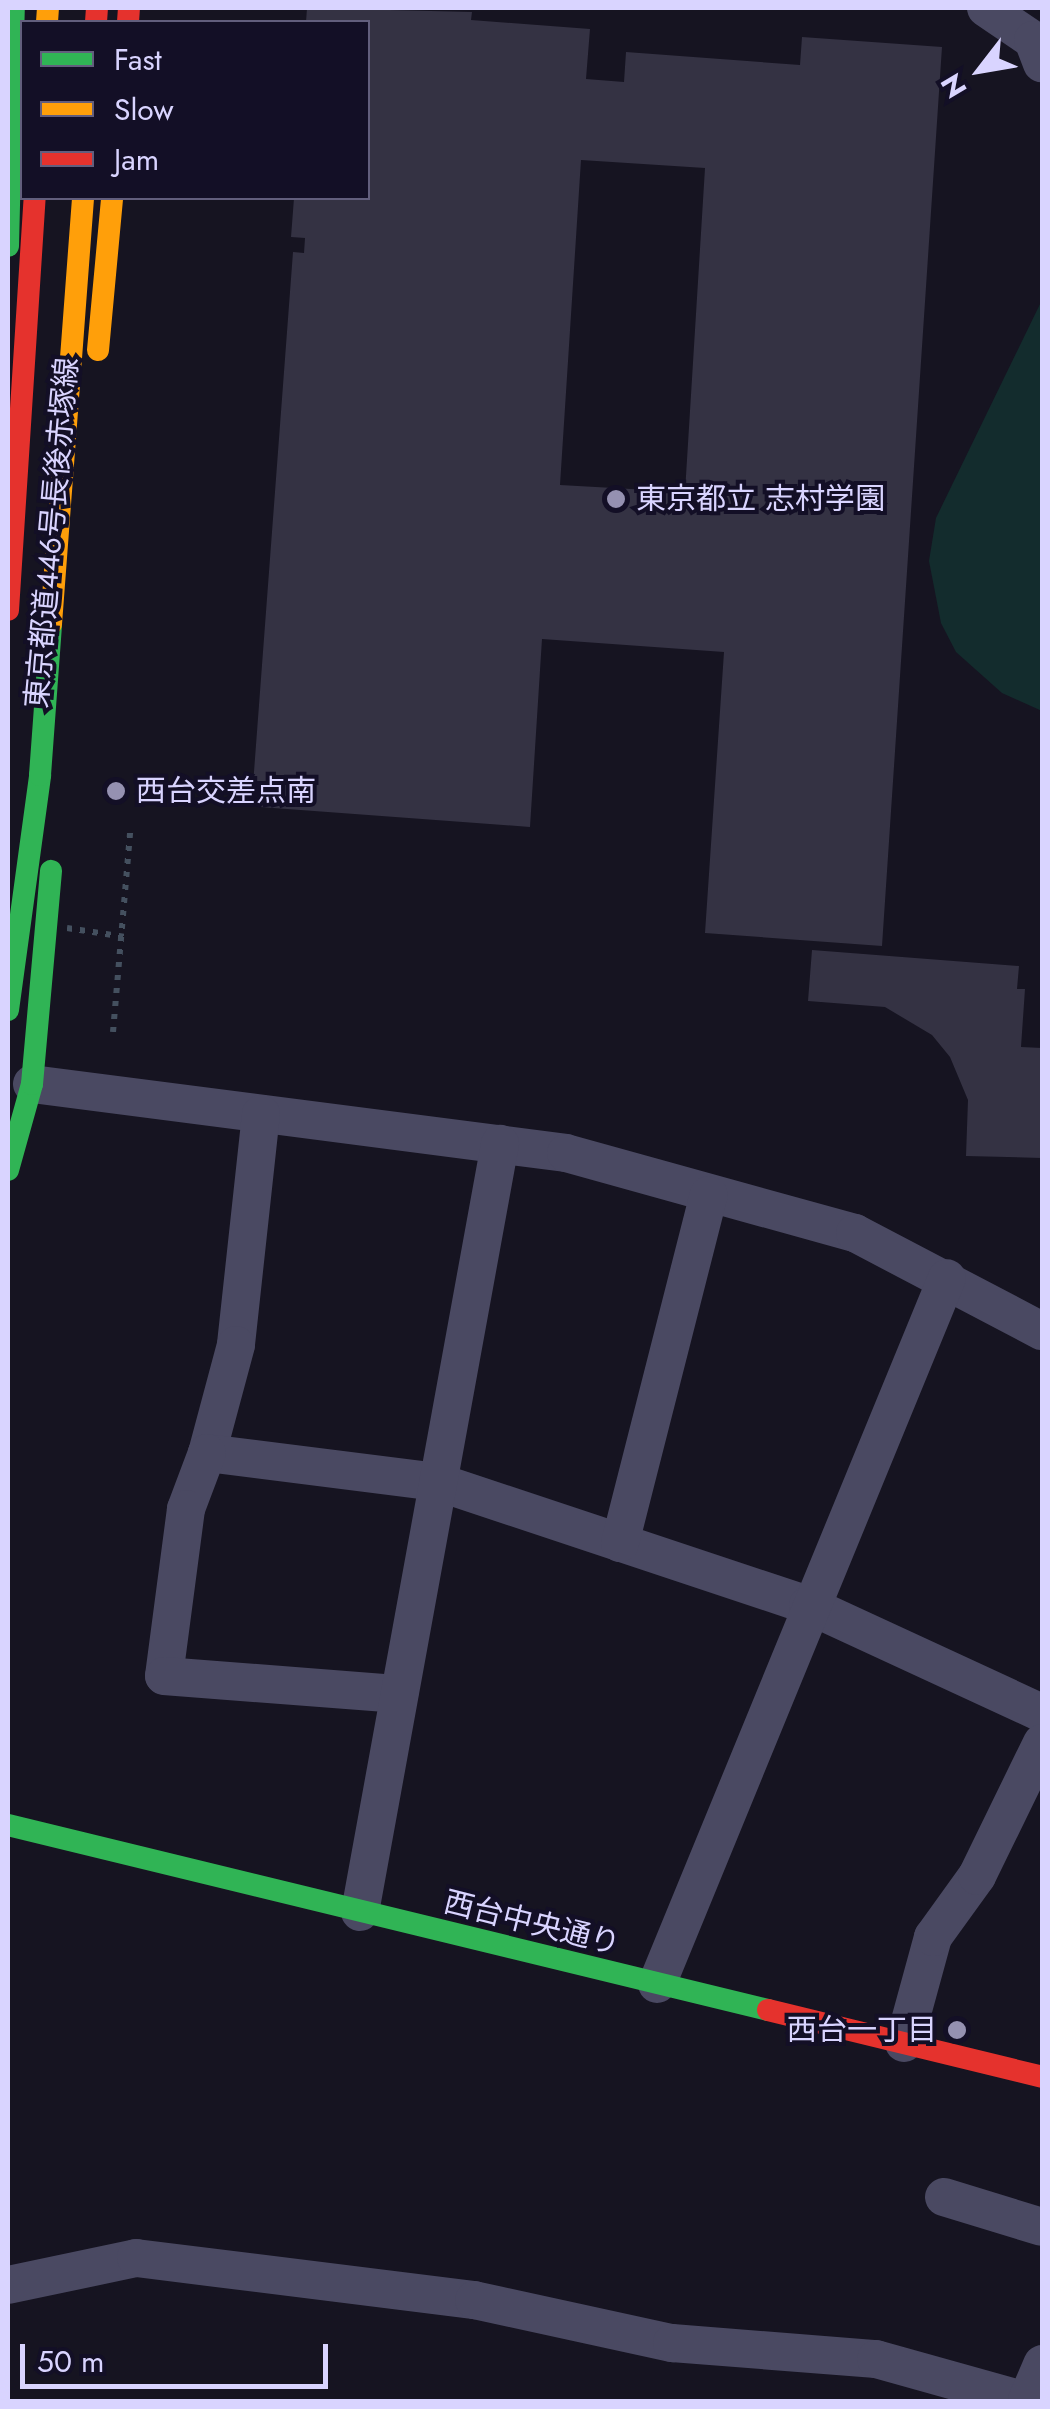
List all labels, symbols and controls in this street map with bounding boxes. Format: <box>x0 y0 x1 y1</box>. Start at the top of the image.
legend <box>20 20 370 200</box>
north arrow <box>930 20 1030 120</box>
text: Fast <box>114 38 162 81</box>
text: N <box>931 66 977 106</box>
text: Slow <box>114 88 174 131</box>
text: Jam <box>114 138 159 181</box>
street label: 東京都道446号長後赤塚線 <box>19 356 85 710</box>
place label: 東京都立 志村学園 <box>636 481 885 517</box>
marker: 東京都立 志村学園 <box>605 488 627 510</box>
place label: 西台交差点南 <box>136 773 316 809</box>
marker: 西台交差点南 <box>105 780 127 802</box>
street label: 西台中央通り <box>440 1884 624 1962</box>
place label: 西台一丁目 <box>787 2012 937 2048</box>
marker: 西台一丁目 <box>946 2019 968 2041</box>
scale bar <box>25 2324 332 2386</box>
text: 50 m <box>37 2340 104 2383</box>

